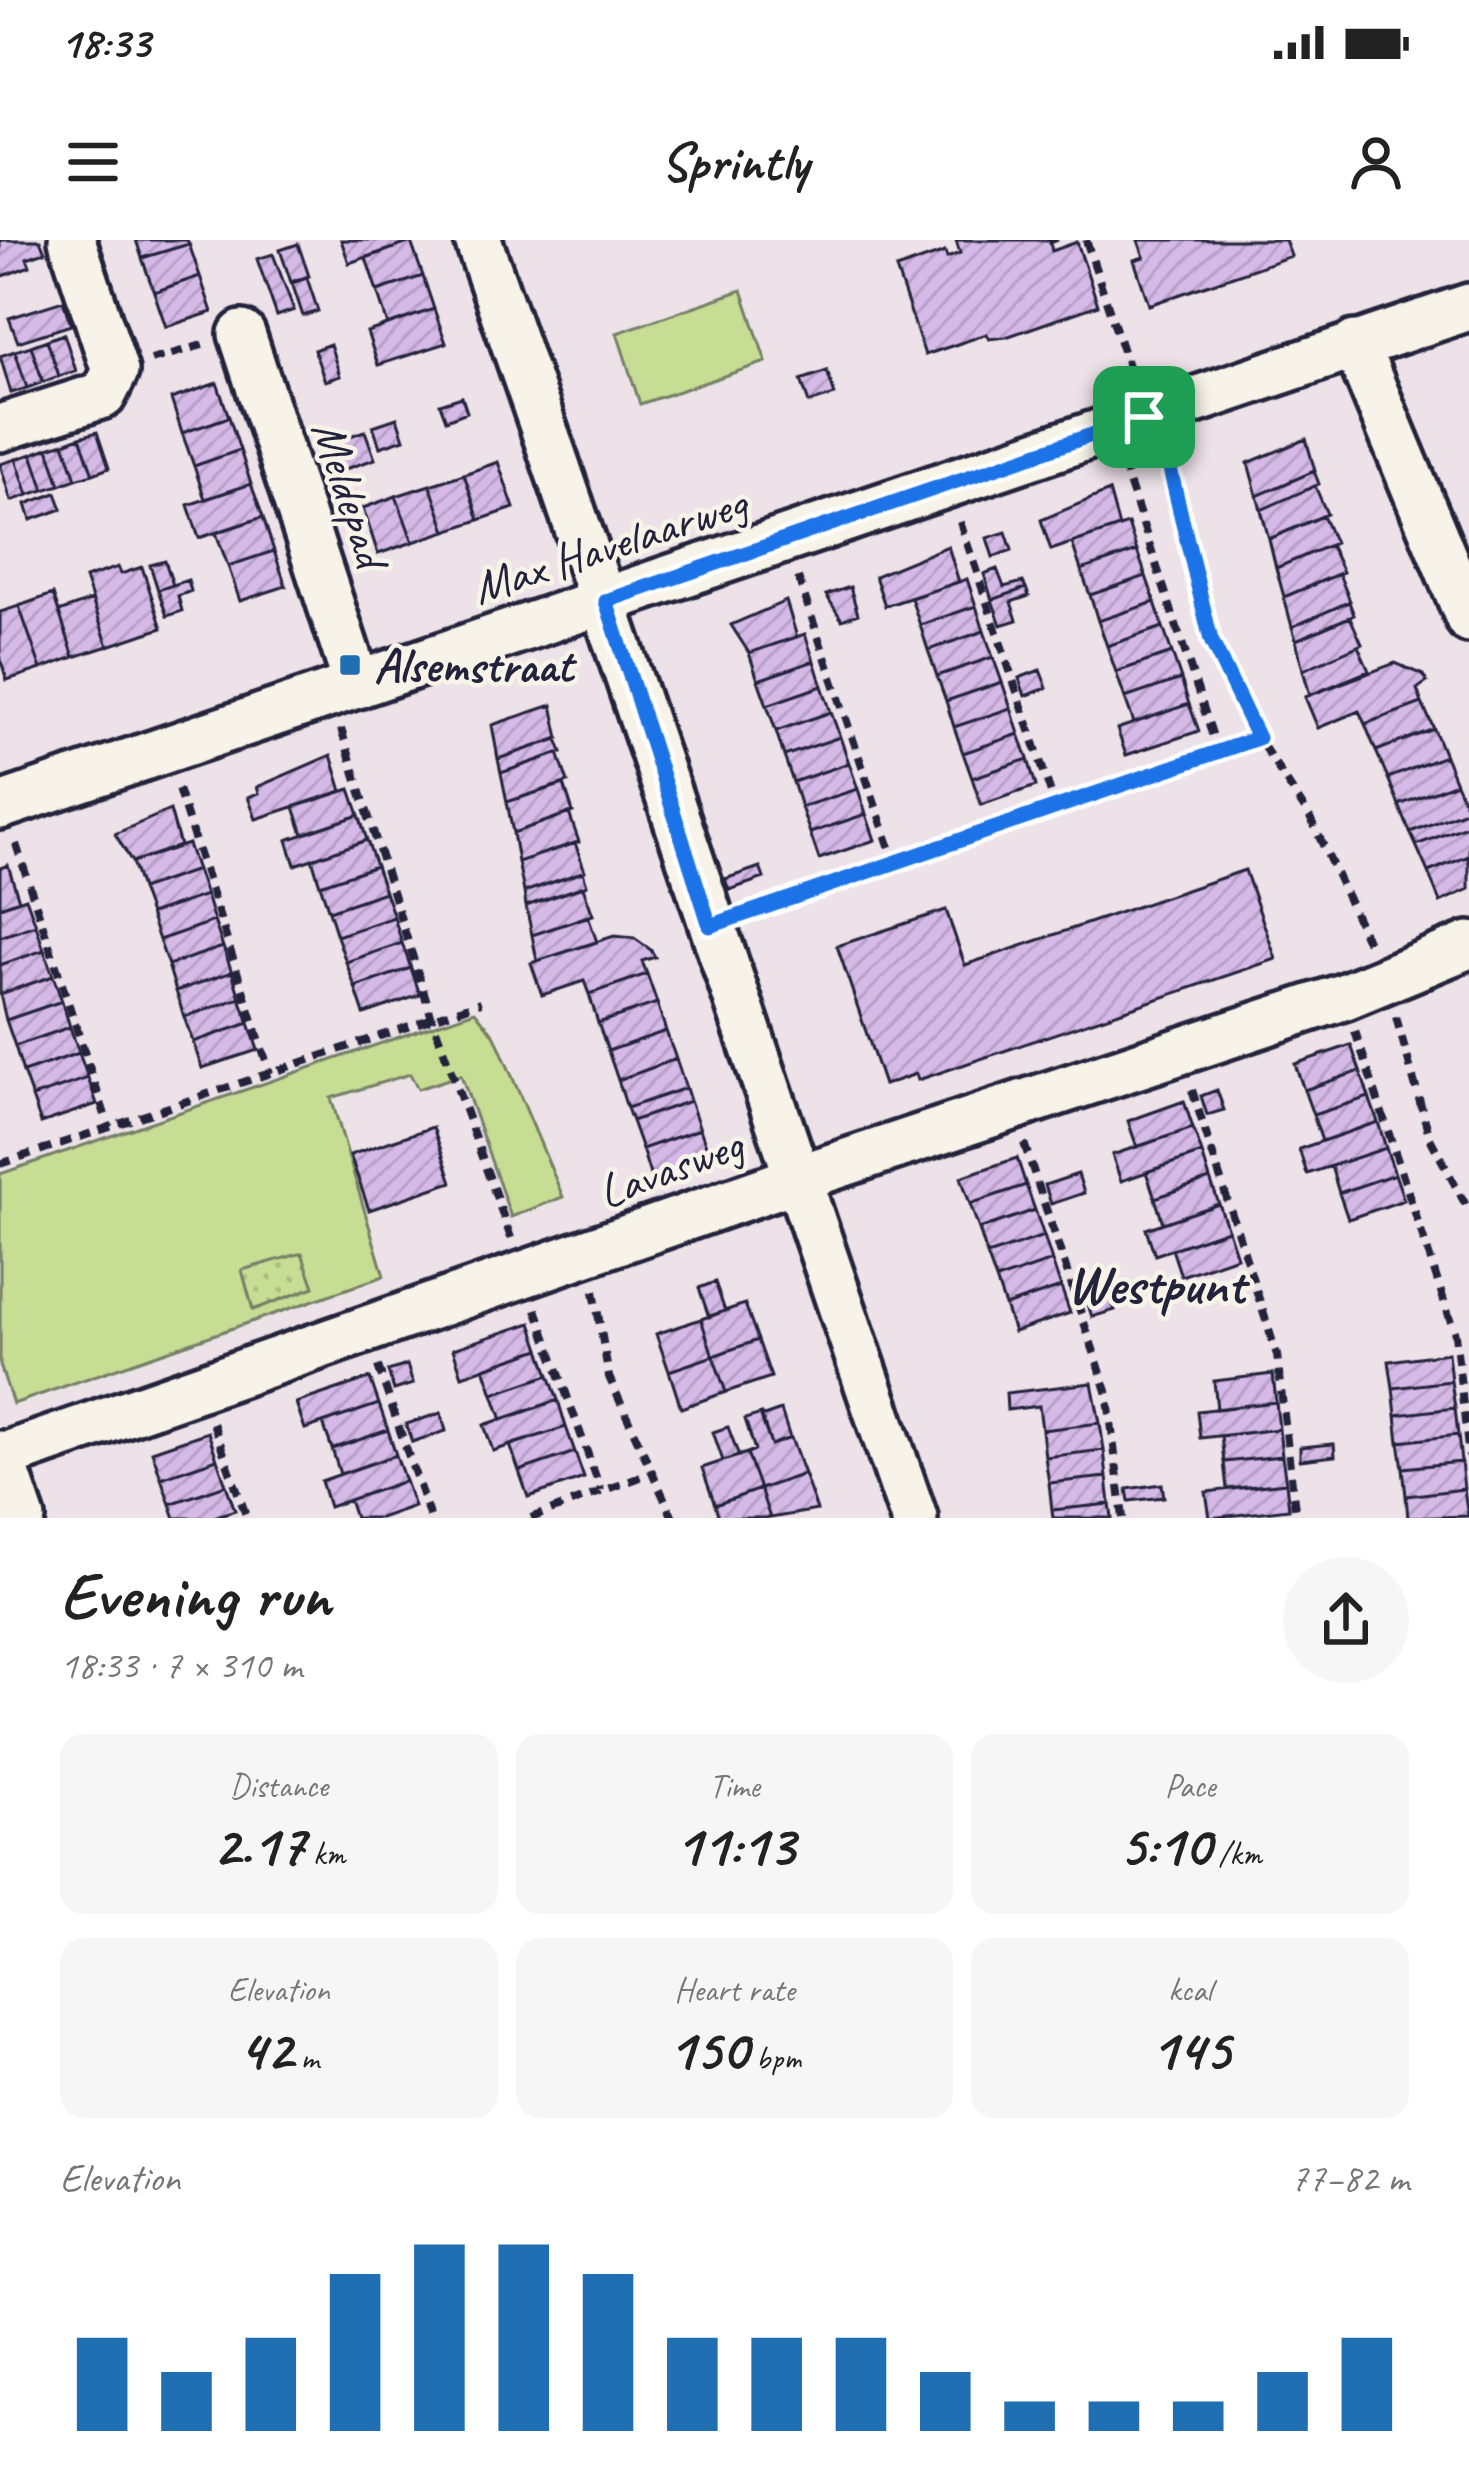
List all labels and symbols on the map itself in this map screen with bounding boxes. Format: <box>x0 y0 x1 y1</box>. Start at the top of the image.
pin <box>1093 366 1195 468</box>
street label: Meldepad <box>298 413 404 581</box>
street label: Max Havelaarweg <box>465 472 757 617</box>
place label: Alsemstraat <box>374 636 578 696</box>
marker: Alsemstraat <box>337 652 363 678</box>
street label: Lavasweg <box>590 1114 753 1222</box>
district label: Westpunt <box>1067 1251 1251 1319</box>

